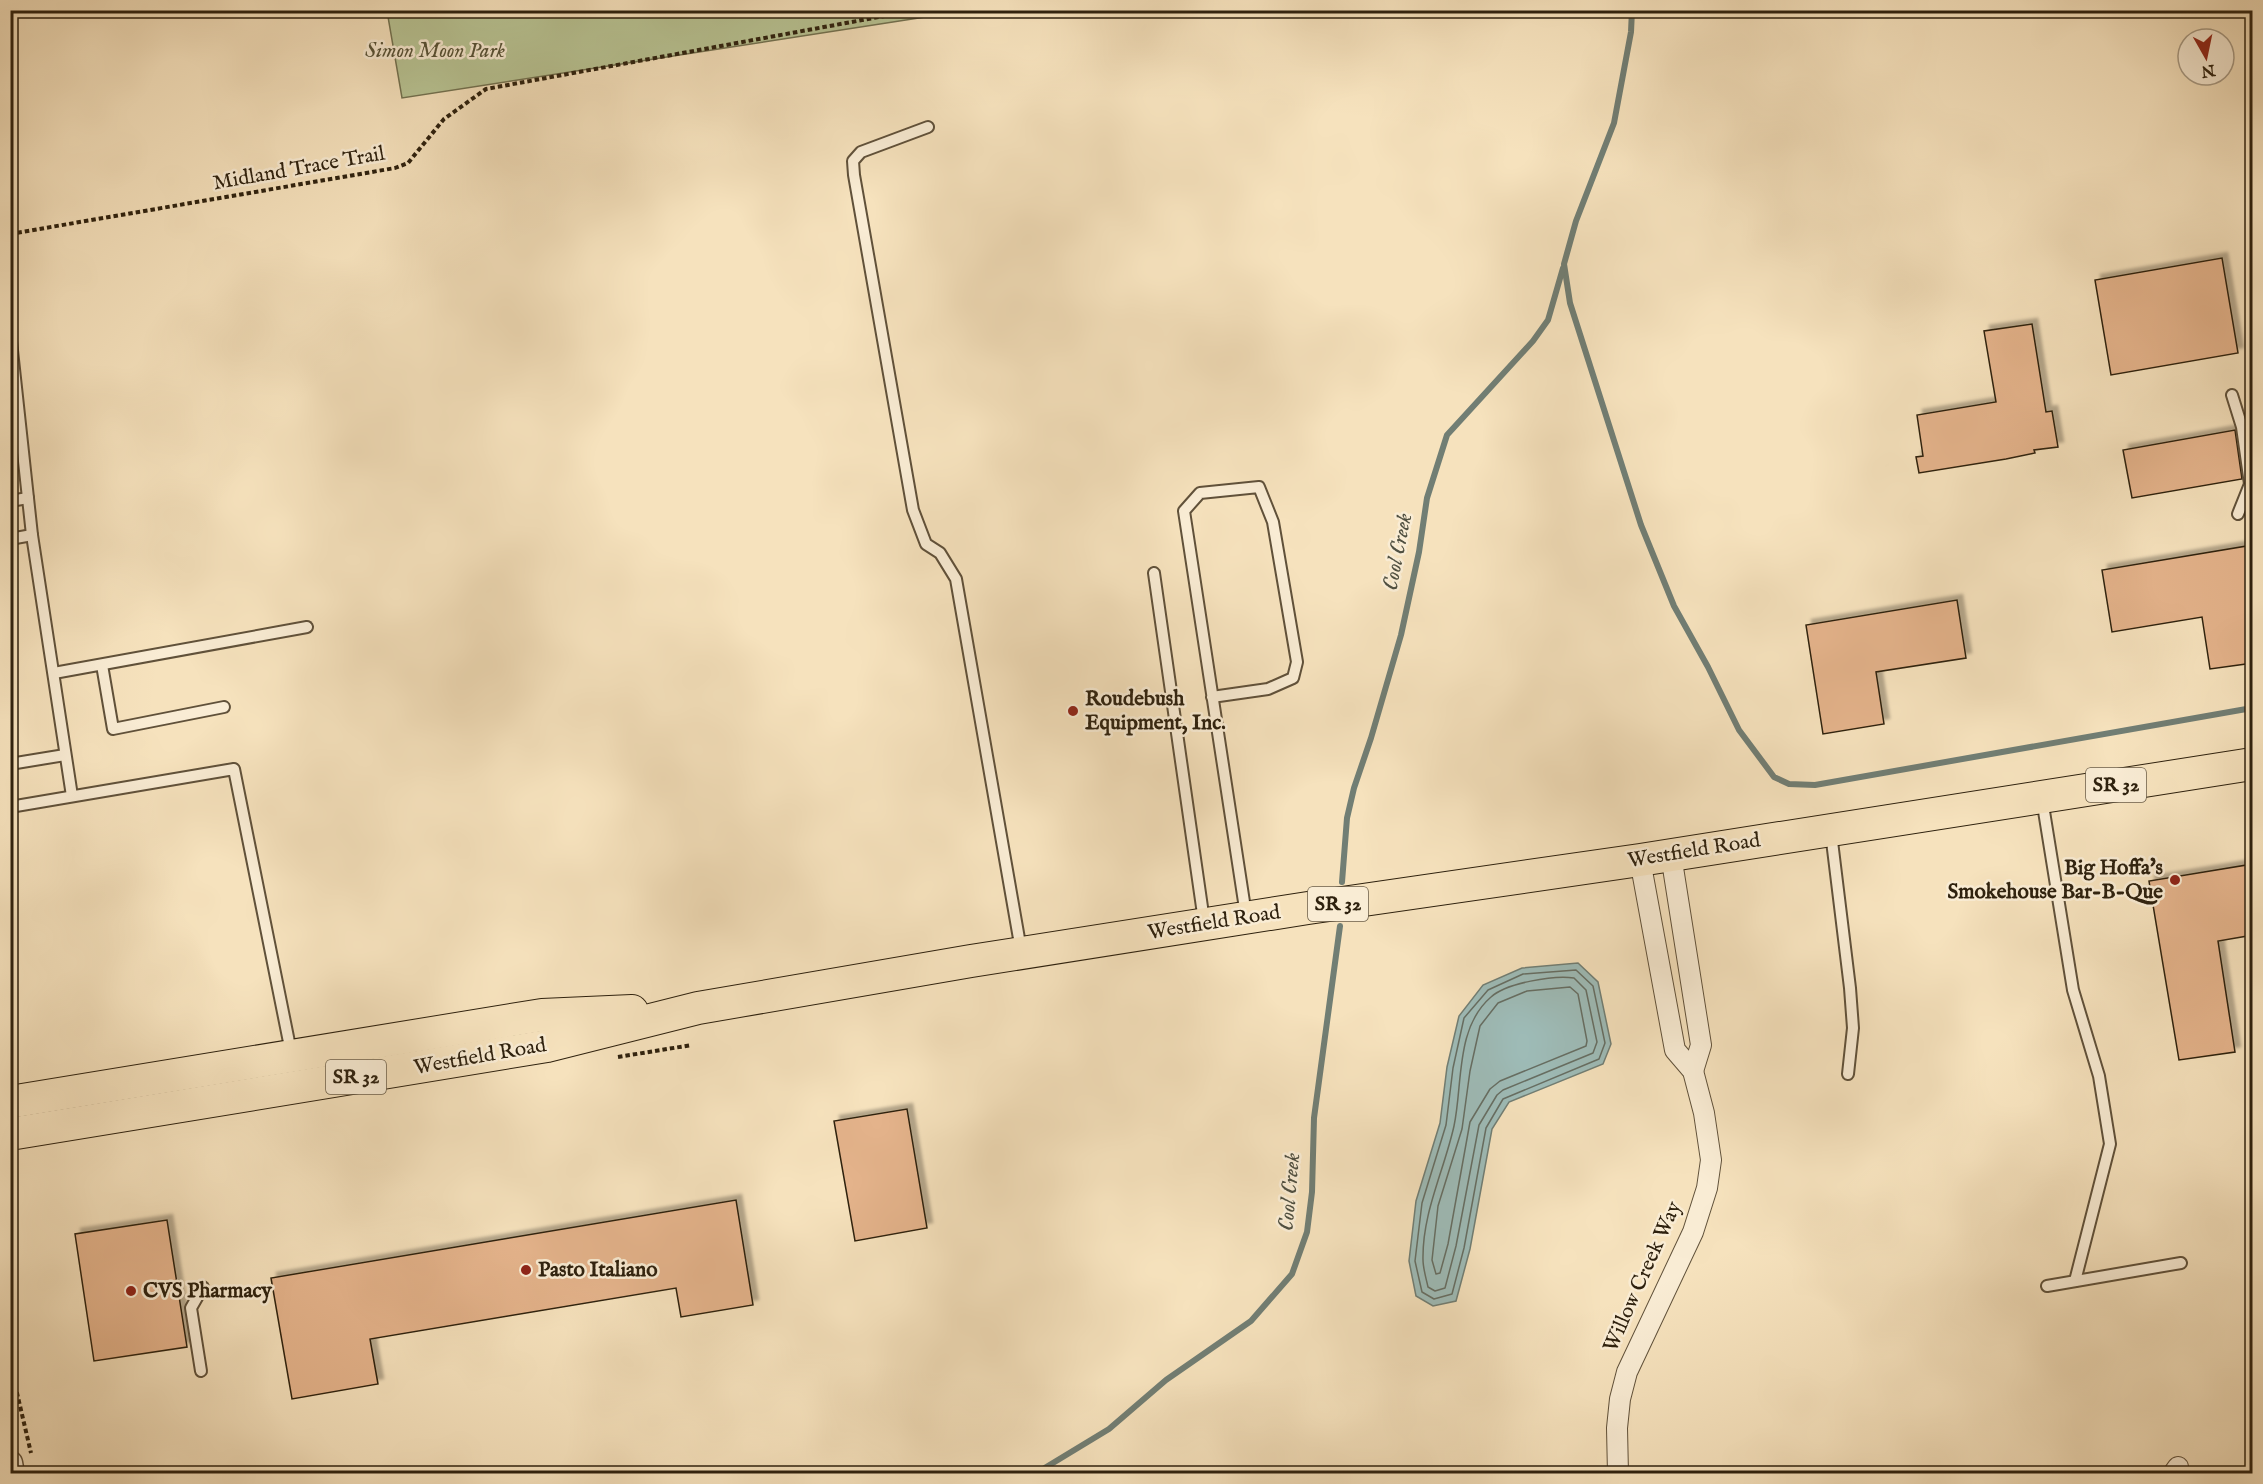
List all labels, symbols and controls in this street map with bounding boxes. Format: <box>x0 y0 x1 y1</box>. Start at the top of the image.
north arrow <box>2176 27 2236 87</box>
park label: Simon Moon Park <box>365 38 506 65</box>
text: N <box>2199 59 2217 81</box>
street label: Midland Trace Trail <box>211 141 387 197</box>
water label: Cool Creek <box>1377 511 1419 593</box>
place label: Roudebush Equipment, Inc. <box>1085 686 1226 737</box>
marker: Roudebush Equipment, Inc. <box>1066 704 1080 718</box>
road number: SR 32 <box>2086 768 2146 802</box>
street label: Westfield Road <box>1626 827 1763 875</box>
place label: Big Hoffa's Smokehouse Bar-B-Que <box>1947 855 2163 906</box>
marker: Big Hoffa's Smokehouse Bar-B-Que <box>2168 873 2182 887</box>
road number: SR 32 <box>1308 887 1368 921</box>
street label: Westfield Road <box>1146 899 1283 947</box>
street label: Westfield Road <box>412 1032 549 1082</box>
road number: SR 32 <box>326 1060 386 1094</box>
water label: Cool Creek <box>1273 1152 1307 1232</box>
street label: Willow Creek Way <box>1598 1197 1689 1357</box>
place label: Pasto Italiano <box>538 1257 658 1284</box>
marker: Pasto Italiano <box>519 1263 533 1277</box>
place label: CVS Pharmacy <box>143 1278 273 1305</box>
marker: CVS Pharmacy <box>124 1284 138 1298</box>

